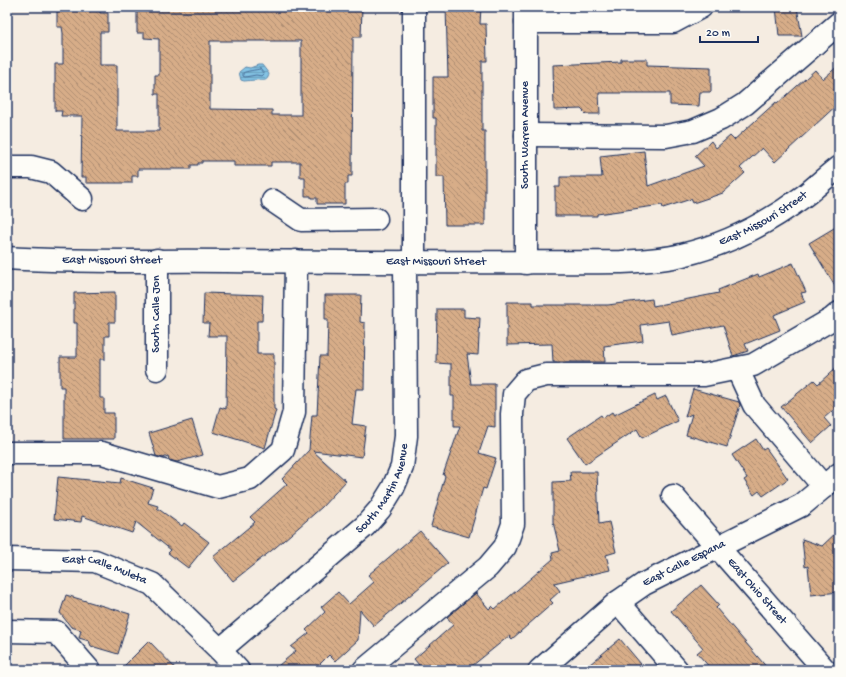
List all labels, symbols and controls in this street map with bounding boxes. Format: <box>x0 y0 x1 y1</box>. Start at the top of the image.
scale bar <box>700 18 758 44</box>
text: 20 m <box>706 27 731 41</box>
street label: South Warren Avenue <box>519 80 533 189</box>
street label: East Missouri Street <box>717 188 811 250</box>
street label: East Missouri Street <box>62 253 163 268</box>
street label: East Missouri Street <box>386 255 487 269</box>
street label: South Calle Jon <box>150 275 164 353</box>
street label: South Martin Avenue <box>353 442 412 537</box>
street label: East Calle Espana <box>640 537 728 590</box>
street label: East Calle Muleta <box>62 553 149 588</box>
street label: East Ohio Street <box>724 556 790 629</box>

